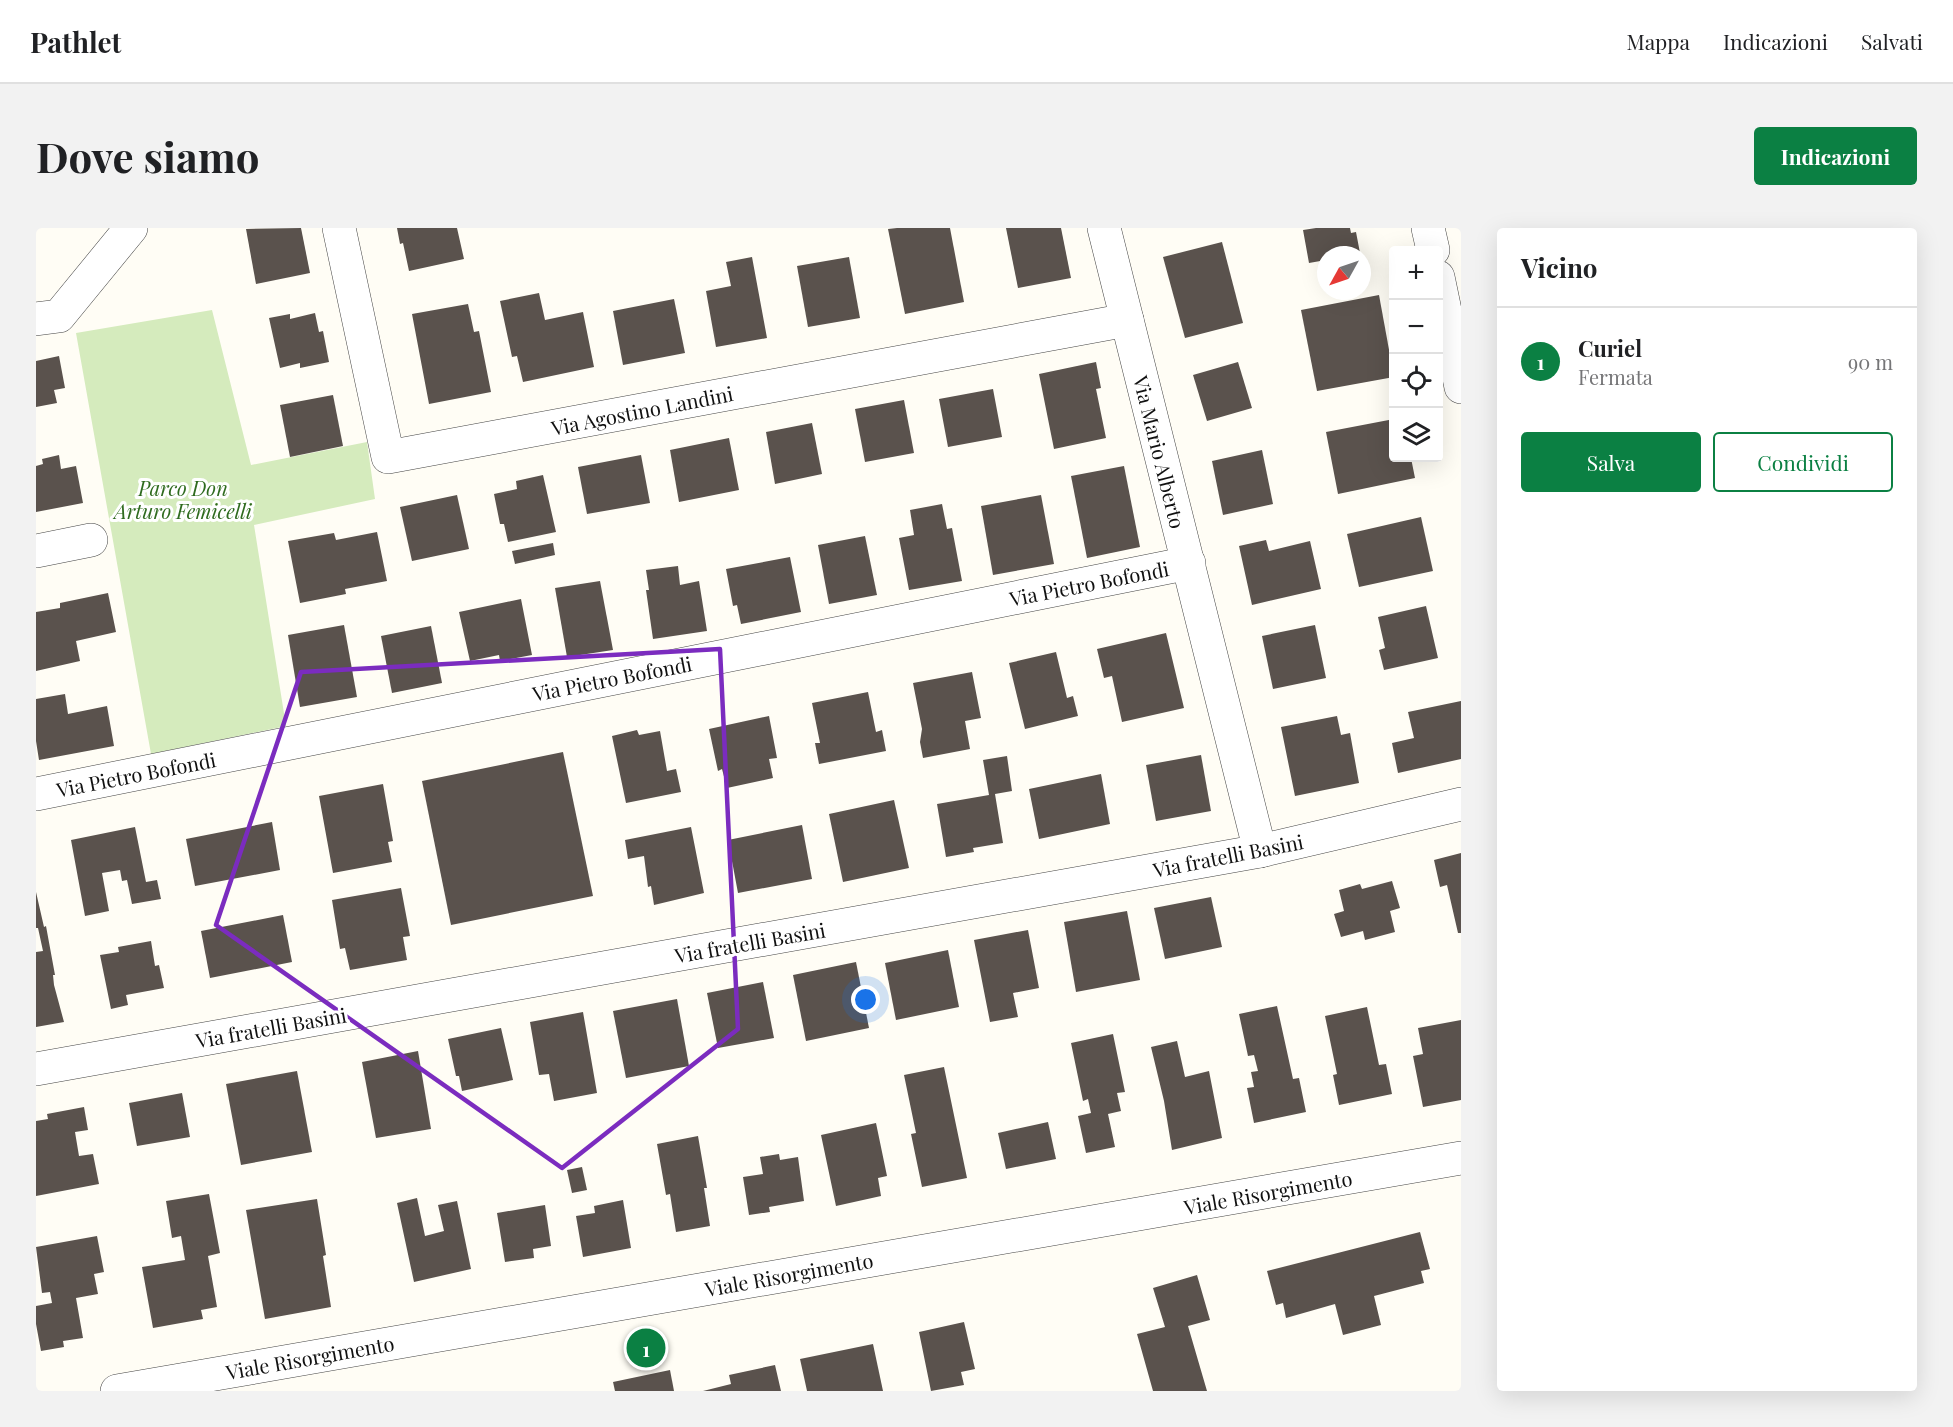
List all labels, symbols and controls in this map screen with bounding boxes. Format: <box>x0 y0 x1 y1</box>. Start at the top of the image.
text: Pathlet <box>30 23 121 60</box>
text: Mappa <box>1626 27 1690 55</box>
text: Indicazioni <box>1723 27 1828 55</box>
text: Salvati <box>1861 27 1923 55</box>
button: Indicazioni <box>1754 127 1917 185</box>
text: Dove siamo <box>36 128 260 184</box>
north arrow <box>1317 246 1371 300</box>
map controls <box>1389 246 1443 462</box>
button: + <box>1389 246 1443 300</box>
text: Vicino <box>1521 250 1598 285</box>
button: − <box>1389 300 1443 354</box>
text: Curiel <box>1578 333 1642 363</box>
text: 1 <box>1537 348 1544 375</box>
text: 90 m <box>1848 348 1893 375</box>
button: locate <box>1389 354 1443 408</box>
text: Fermata <box>1578 363 1653 390</box>
street label: Via Mario Alberto <box>1128 372 1192 531</box>
street label: Via Agostino Landini <box>548 379 735 441</box>
button: layers <box>1389 408 1443 462</box>
button: Salva <box>1521 432 1701 492</box>
button: Condividi <box>1713 432 1893 492</box>
park label: Parco Don Arturo Femicelli <box>112 474 253 524</box>
street label: Via Pietro Bofondi <box>1006 554 1171 612</box>
street label: Via Pietro Bofondi <box>529 649 694 707</box>
street label: Via Pietro Bofondi <box>53 745 218 803</box>
street label: Via fratelli Basini <box>1150 827 1306 883</box>
street label: Via fratelli Basini <box>672 915 828 969</box>
your location <box>851 985 880 1014</box>
street label: Via fratelli Basini <box>193 1000 349 1054</box>
street label: Viale Risorgimento <box>1181 1164 1354 1220</box>
street label: Viale Risorgimento <box>702 1246 875 1302</box>
pin: 1 <box>626 1326 666 1370</box>
street label: Viale Risorgimento <box>223 1329 396 1385</box>

